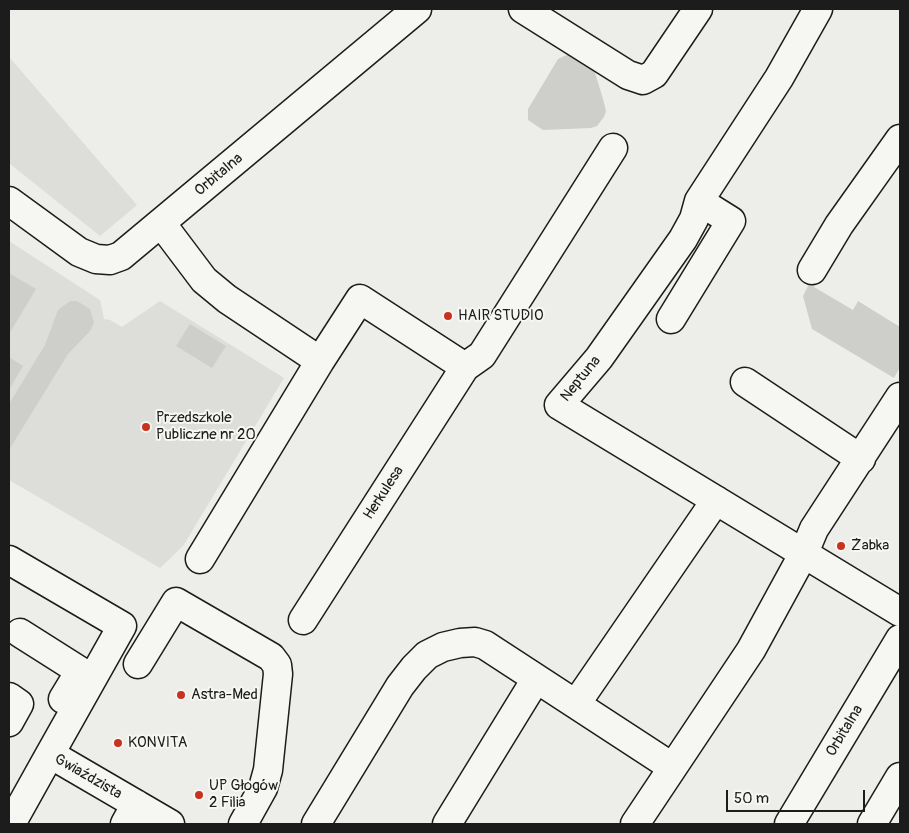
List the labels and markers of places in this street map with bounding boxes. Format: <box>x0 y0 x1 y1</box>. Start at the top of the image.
place label: HAIR STUDIO <box>458 307 544 325</box>
marker: HAIR STUDIO <box>442 310 454 322</box>
place label: Przedszkole Publiczne nr 20 <box>156 409 256 444</box>
marker: Przedszkole Publiczne nr 20 <box>140 421 152 433</box>
place label: Żabka <box>851 537 889 555</box>
marker: Żabka <box>835 540 847 552</box>
place label: Astra-Med <box>191 686 258 704</box>
marker: Astra-Med <box>175 689 187 701</box>
place label: KONVITA <box>128 734 188 752</box>
marker: KONVITA <box>112 737 124 749</box>
place label: UP Głogów 2 Filia <box>209 777 278 812</box>
marker: UP Głogów 2 Filia <box>193 789 205 801</box>

